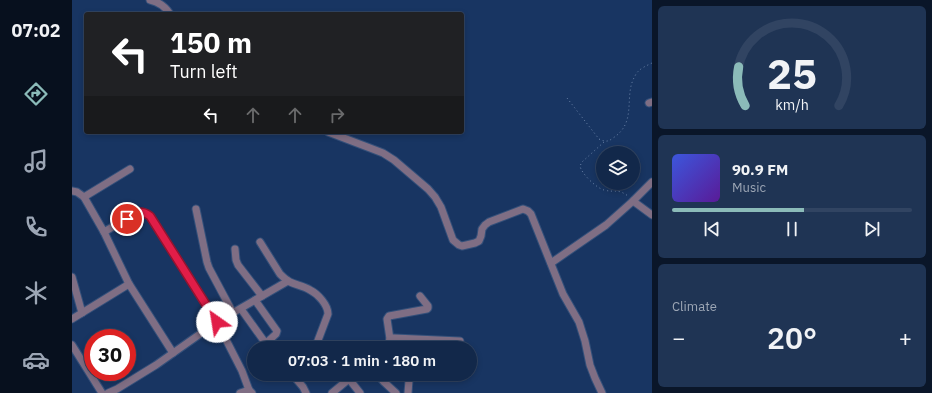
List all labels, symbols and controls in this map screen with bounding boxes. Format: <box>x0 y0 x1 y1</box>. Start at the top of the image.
text: 07:02 <box>11 19 61 42</box>
text: 150 m <box>170 24 252 61</box>
icon: left <box>104 28 156 80</box>
text: 25 <box>767 45 817 99</box>
text: Turn left <box>170 60 238 83</box>
icon: directions <box>22 80 50 108</box>
text: km/h <box>775 94 809 113</box>
icon: left <box>200 104 222 126</box>
icon: ahead <box>242 104 264 126</box>
icon: ahead <box>284 104 306 126</box>
icon: right <box>326 104 348 126</box>
map controls <box>596 146 640 190</box>
button: layers <box>596 146 640 190</box>
icon: music <box>22 147 50 175</box>
text: 90.9 FM <box>732 160 788 179</box>
text: Music <box>732 179 766 196</box>
pin <box>110 202 144 236</box>
icon: arrive <box>116 208 138 230</box>
icon: phone <box>22 213 50 241</box>
icon: previous <box>701 218 723 240</box>
icon: pause <box>781 218 803 240</box>
icon: next <box>861 218 883 240</box>
icon: climate <box>22 279 50 307</box>
text: Climate <box>672 298 717 315</box>
position arrow <box>196 301 238 343</box>
text: 20° <box>767 318 817 357</box>
text: − <box>672 323 685 352</box>
text: + <box>899 323 912 352</box>
speed limit sign: 30 <box>84 329 136 381</box>
icon: car <box>22 346 50 374</box>
text: 07:03 · 1 min · 180 m <box>288 351 436 370</box>

